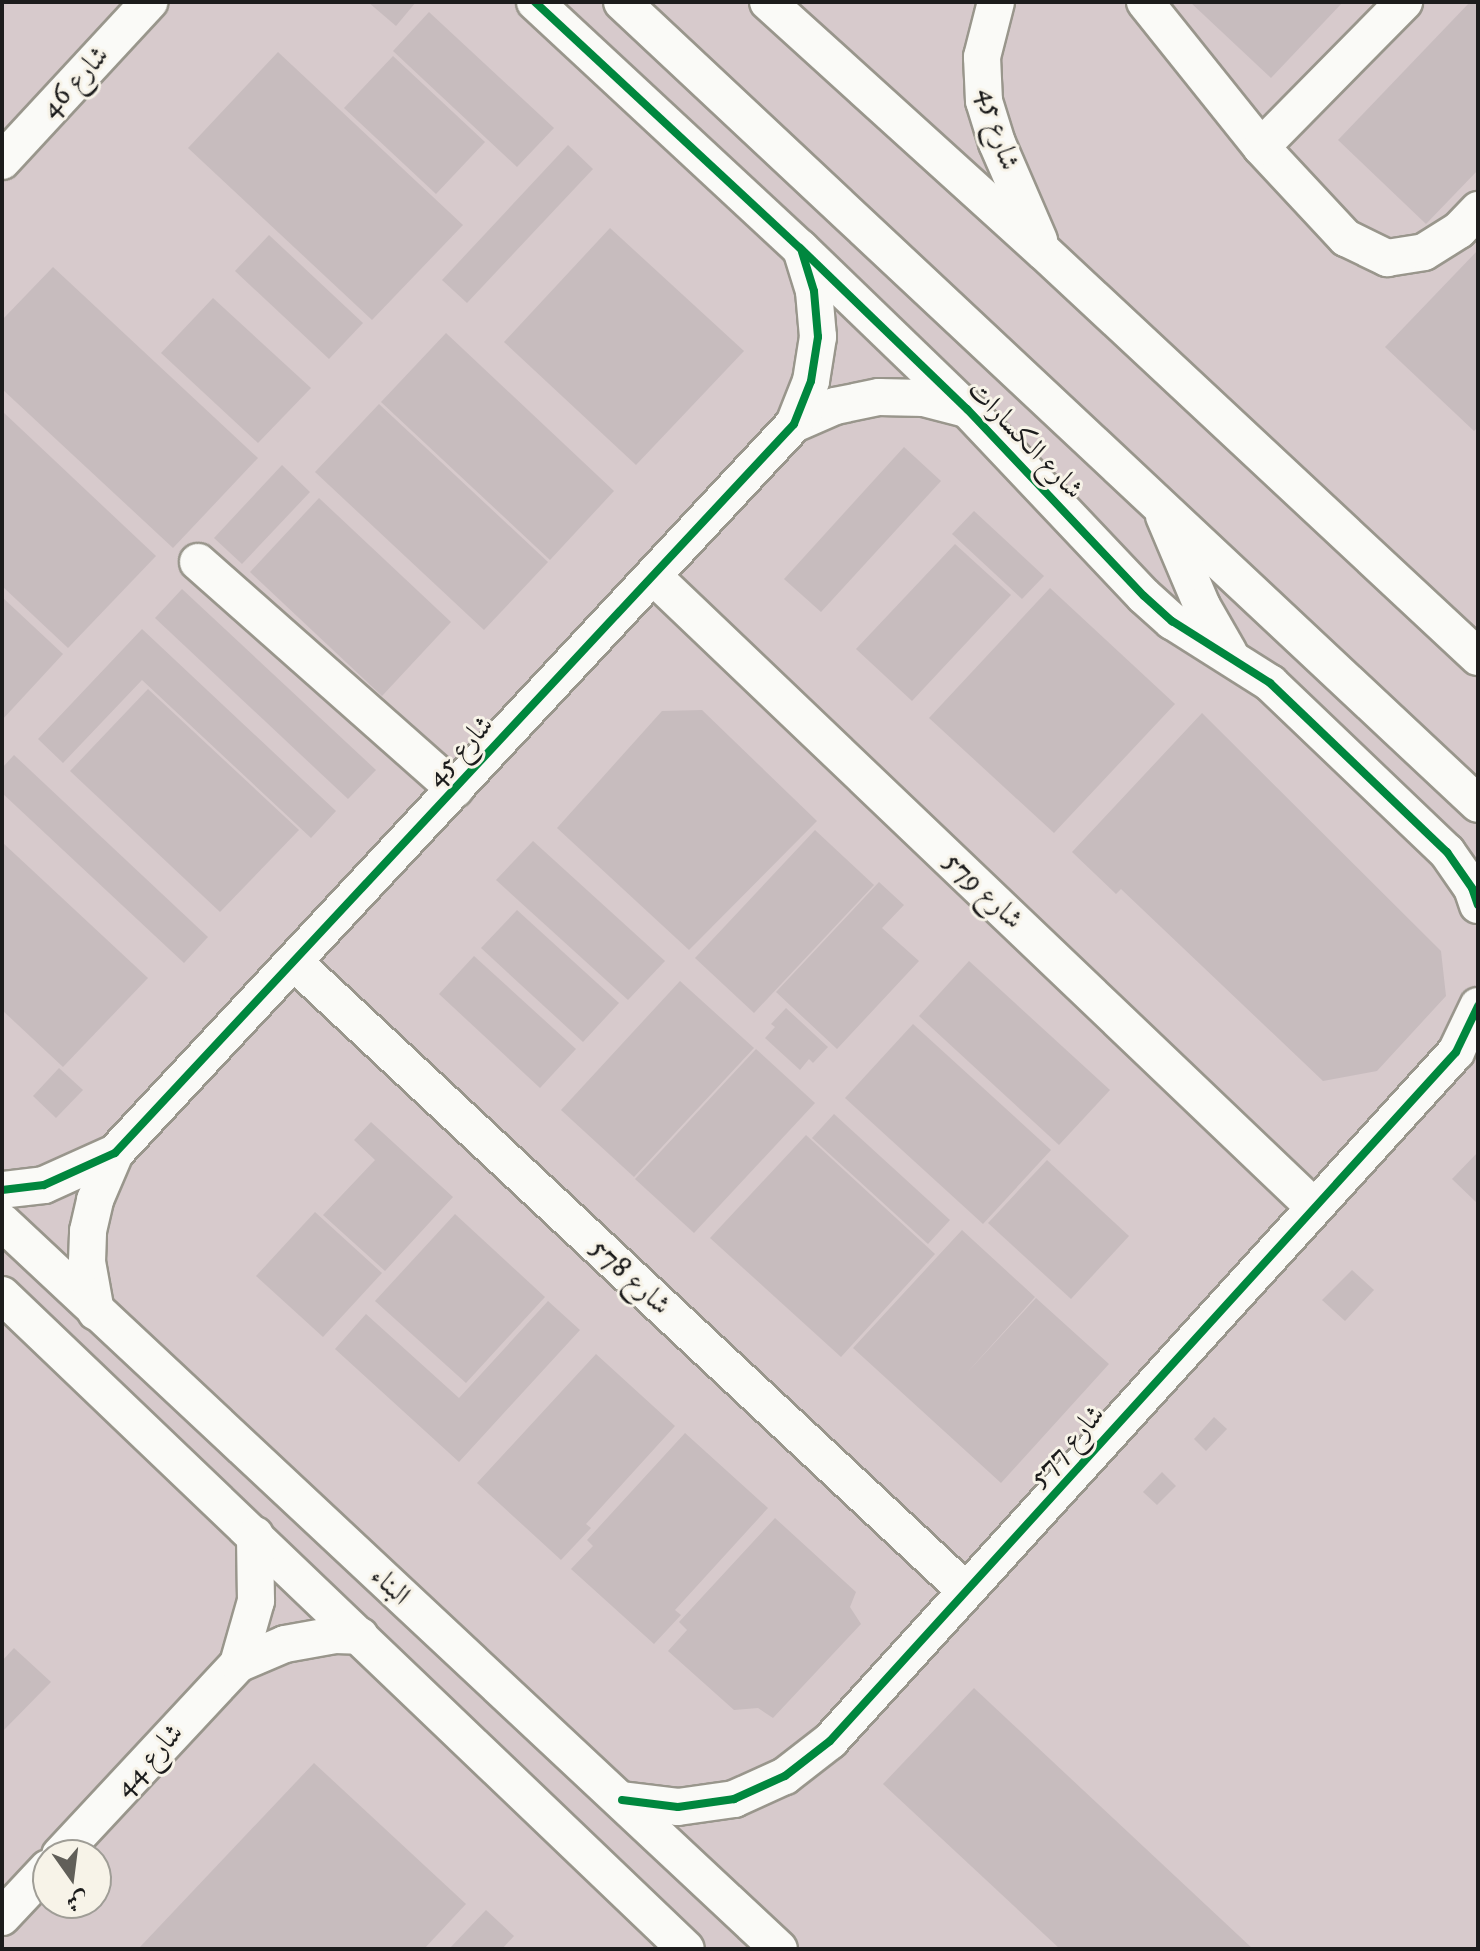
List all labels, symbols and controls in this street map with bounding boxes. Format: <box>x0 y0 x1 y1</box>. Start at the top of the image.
street label: شارع 46 <box>34 39 116 125</box>
street label: شارع 45 <box>970 84 1026 174</box>
street label: شارع الكسارات <box>960 373 1090 507</box>
street label: شارع 45 <box>419 709 501 793</box>
street label: شارع 579 <box>936 845 1030 937</box>
street label: شارع 578 <box>583 1232 677 1322</box>
street label: شارع 577 <box>1022 1398 1112 1494</box>
street label: البناء <box>363 1559 417 1613</box>
street label: شارع 44 <box>107 1717 191 1803</box>
north arrow <box>32 1839 112 1919</box>
text: ش <box>64 1885 91 1917</box>

